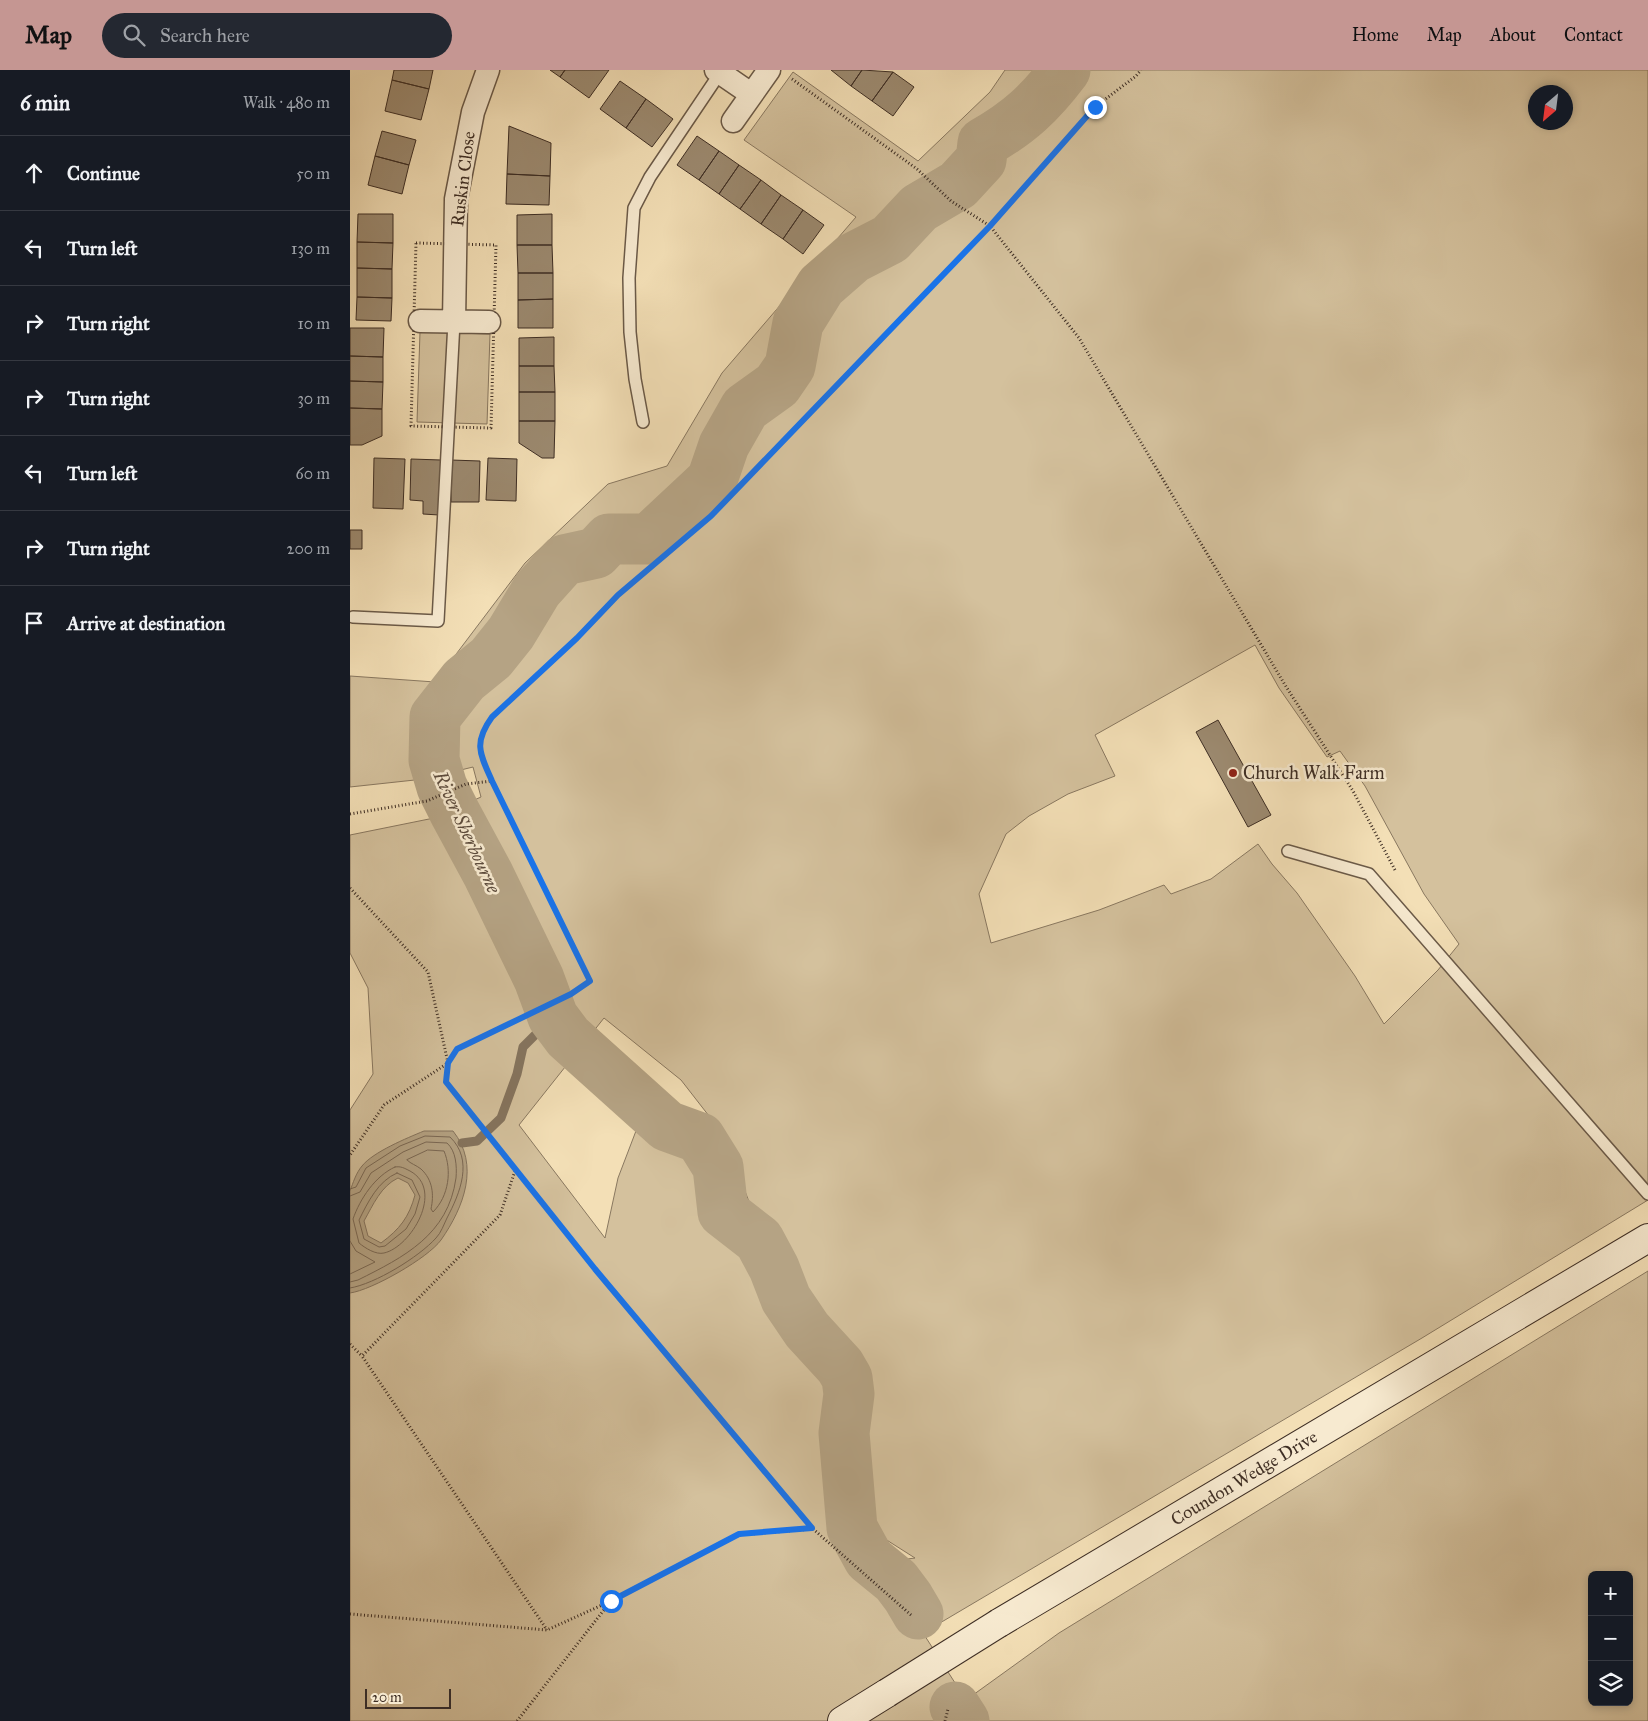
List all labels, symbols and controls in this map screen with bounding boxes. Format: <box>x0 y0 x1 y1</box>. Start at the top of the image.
search box <box>102 13 452 58</box>
text: Map <box>25 20 72 50</box>
icon: search <box>120 21 148 49</box>
text: Search here <box>160 24 250 47</box>
text: Home <box>1352 24 1399 46</box>
text: Map <box>1427 24 1462 46</box>
text: About <box>1490 24 1536 46</box>
text: Contact <box>1564 24 1623 46</box>
north arrow <box>1528 85 1573 130</box>
text: 6 min <box>20 90 70 116</box>
text: Walk · 480 m <box>243 93 330 112</box>
route end <box>1084 96 1107 119</box>
street label: Ruskin Close <box>446 130 480 228</box>
icon: ahead <box>20 159 48 187</box>
text: Continue <box>67 162 140 185</box>
text: 50 m <box>296 164 330 183</box>
icon: left <box>20 234 48 262</box>
text: Turn left <box>67 237 137 260</box>
text: 130 m <box>291 239 330 258</box>
icon: right <box>20 309 48 337</box>
text: Turn right <box>67 312 150 335</box>
text: 10 m <box>298 314 330 333</box>
icon: right <box>20 384 48 412</box>
text: Turn right <box>67 387 150 410</box>
text: 30 m <box>297 389 330 408</box>
icon: left <box>20 459 48 487</box>
text: Turn left <box>67 462 137 485</box>
text: 60 m <box>296 464 330 483</box>
icon: right <box>20 534 48 562</box>
text: Turn right <box>67 537 150 560</box>
text: 200 m <box>287 539 330 558</box>
icon: arrive <box>20 609 48 637</box>
text: Arrive at destination <box>67 612 225 635</box>
place label: Church Walk Farm <box>1243 762 1385 784</box>
water label: River Sherbourne <box>428 766 506 898</box>
marker: Church Walk Farm <box>1227 767 1239 779</box>
street label: Coundon Wedge Drive <box>1167 1426 1322 1531</box>
map controls <box>1588 1571 1633 1706</box>
button: + <box>1588 1571 1633 1616</box>
route start <box>600 1590 623 1613</box>
button: − <box>1588 1616 1633 1661</box>
button: layers <box>1588 1661 1633 1706</box>
scale bar <box>365 1686 451 1709</box>
text: 20 m <box>372 1689 402 1706</box>

